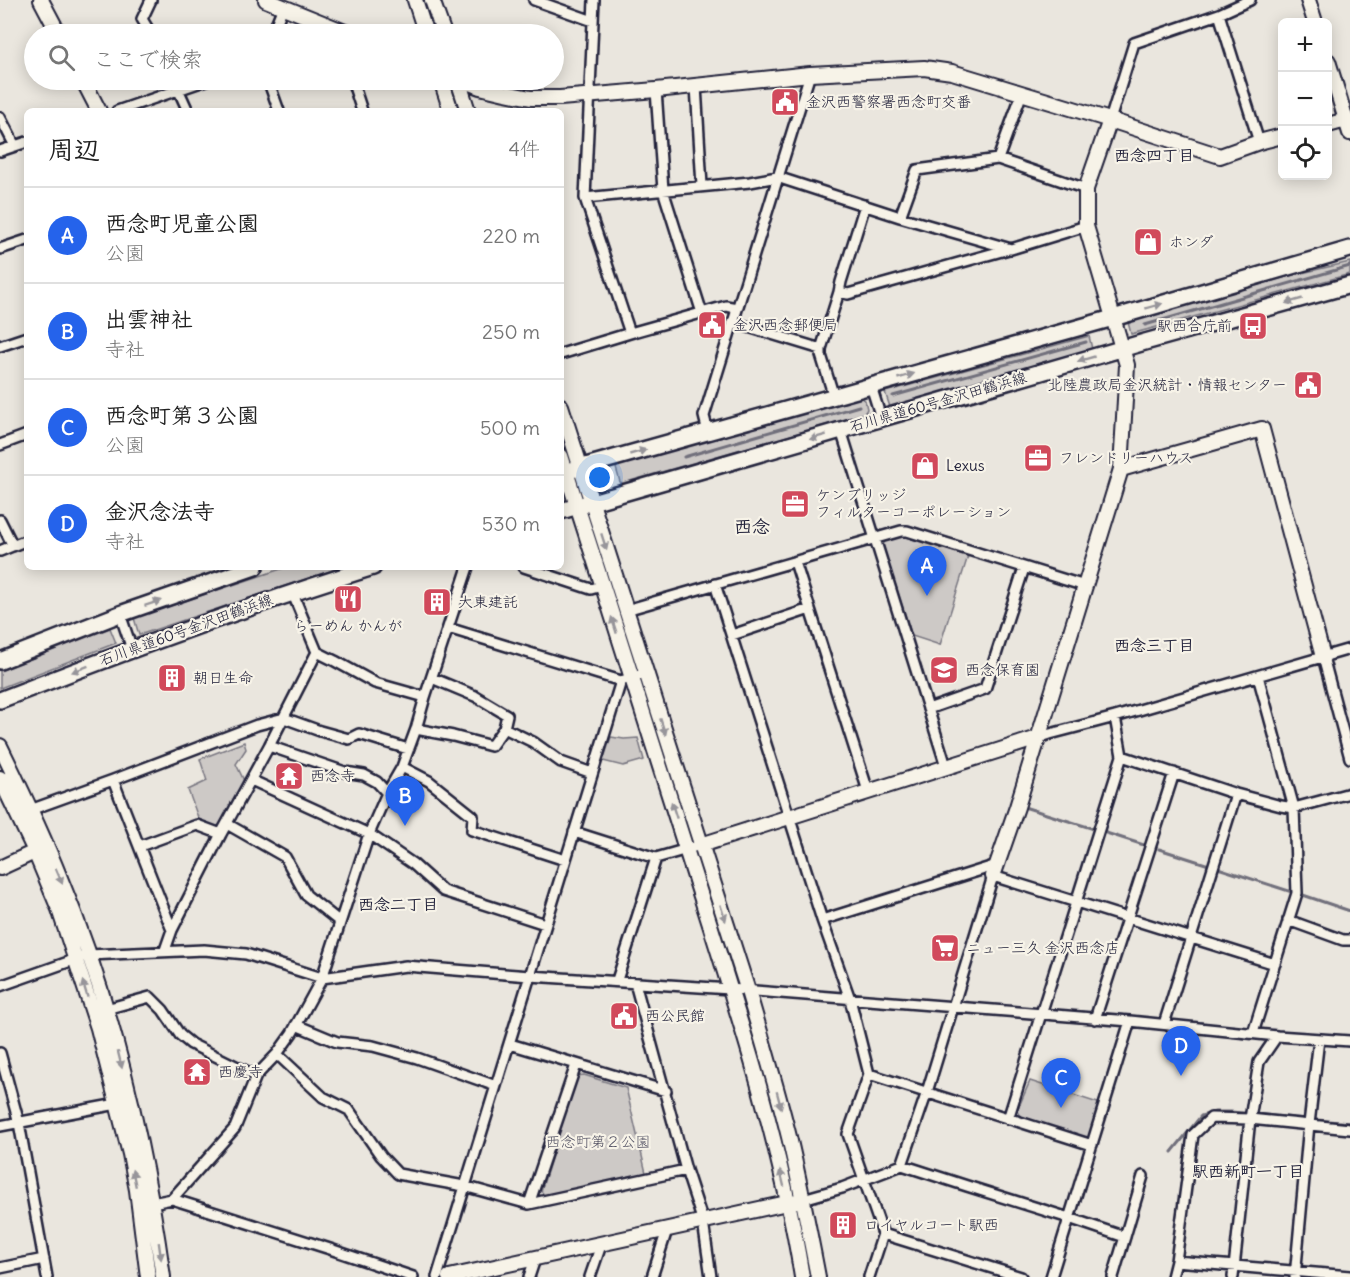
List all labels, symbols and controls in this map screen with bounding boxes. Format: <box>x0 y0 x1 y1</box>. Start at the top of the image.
map controls <box>1278 18 1332 180</box>
button: + <box>1278 18 1332 72</box>
search box <box>24 24 564 90</box>
icon: search <box>45 41 78 74</box>
text: ここで検索 <box>93 45 203 73</box>
button: − <box>1278 72 1332 126</box>
public building icon: 金沢西警察署西念町交番 <box>769 86 801 118</box>
place label: 金沢西警察署西念町交番 <box>806 92 971 111</box>
button: locate <box>1278 126 1332 180</box>
text: 周辺 <box>48 133 100 166</box>
text: 4件 <box>508 136 540 161</box>
district label: 西念四丁目 <box>1114 145 1194 165</box>
text: 西念町児童公園 <box>105 209 259 237</box>
text: A <box>61 223 74 248</box>
text: 220 m <box>483 223 540 248</box>
shop icon: ホンダ <box>1132 226 1164 258</box>
place label: ホンダ <box>1169 232 1213 251</box>
text: 公園 <box>105 240 145 265</box>
one-way arrow <box>1285 296 1303 306</box>
one-way arrow <box>1145 301 1163 310</box>
text: 出雲神社 <box>105 305 193 333</box>
public building icon: 金沢西念郵便局 <box>696 309 728 341</box>
bus stop icon: 駅西合庁前 <box>1237 310 1269 342</box>
place label: 金沢西念郵便局 <box>733 315 838 334</box>
place label: 駅西合庁前 <box>1157 316 1232 335</box>
text: B <box>61 319 74 344</box>
text: 250 m <box>482 319 540 344</box>
text: 寺社 <box>105 336 145 361</box>
one-way arrow <box>1077 355 1095 364</box>
street label: 石川県道60号金沢田鶴浜線 <box>847 367 1029 436</box>
public building icon: 北陸農政局金沢統計・情報センター <box>1292 369 1324 401</box>
one-way arrow <box>897 371 915 380</box>
place label: 北陸農政局金沢統計・情報センター <box>1048 375 1287 394</box>
text: 西念町第３公園 <box>105 401 259 429</box>
text: C <box>61 415 74 440</box>
text: 500 m <box>480 415 540 440</box>
text: 公園 <box>105 432 145 457</box>
one-way arrow <box>809 433 827 442</box>
office icon: フレンドリーハウス <box>1022 442 1054 474</box>
one-way arrow <box>629 447 647 456</box>
place label: フレンドリーハウス <box>1059 448 1193 467</box>
shop icon: Lexus <box>909 450 941 482</box>
place label: Lexus <box>946 456 985 475</box>
your location <box>585 463 614 492</box>
place label: ケンブリッジ フィルターコーポレーション <box>816 485 1011 521</box>
office icon: ケンブリッジ フィルターコーポレーション <box>779 488 811 520</box>
text: 金沢念法寺 <box>105 497 215 525</box>
text: D <box>60 511 75 536</box>
text: 530 m <box>482 511 540 536</box>
district label: 西念 <box>734 515 770 538</box>
text: 寺社 <box>105 528 145 553</box>
one-way arrow <box>600 533 609 551</box>
pin: A <box>908 546 946 596</box>
restaurant icon: らーめん かんが <box>332 583 364 615</box>
building icon: 大東建託 <box>421 586 453 618</box>
street label: 石川県道60号金沢田鶴浜線 <box>96 589 275 670</box>
place label: 大東建託 <box>458 592 518 611</box>
one-way arrow <box>144 597 162 607</box>
place label: らーめん かんが <box>294 616 402 635</box>
one-way arrow <box>609 616 619 634</box>
district label: 西念三丁目 <box>1114 635 1194 655</box>
school or university icon: 西念保育園 <box>928 654 960 686</box>
place label: 西念保育園 <box>965 660 1040 679</box>
building icon: 朝日生命 <box>156 662 188 694</box>
one-way arrow <box>71 664 89 674</box>
place label: 朝日生命 <box>193 668 253 687</box>
one-way arrow <box>659 718 669 736</box>
temple icon: 西念寺 <box>273 760 305 792</box>
place label: 西念寺 <box>310 766 355 785</box>
pin: B <box>386 776 424 826</box>
one-way arrow <box>668 801 678 819</box>
one-way arrow <box>54 867 64 885</box>
district label: 西念二丁目 <box>358 894 438 914</box>
one-way arrow <box>719 904 728 922</box>
supermarket icon: ニュー三久 金沢西念店 <box>929 932 961 964</box>
place label: ニュー三久 金沢西念店 <box>966 938 1120 957</box>
one-way arrow <box>80 980 90 998</box>
public building icon: 西公民館 <box>608 1000 640 1032</box>
place label: 西公民館 <box>645 1006 705 1025</box>
pin: D <box>1162 1026 1200 1076</box>
one-way arrow <box>116 1051 126 1070</box>
temple icon: 西慶寺 <box>181 1056 213 1088</box>
pin: C <box>1042 1058 1080 1108</box>
place label: 西慶寺 <box>218 1062 263 1081</box>
one-way arrow <box>775 1091 784 1109</box>
park label: 西念町第２公園 <box>545 1132 651 1151</box>
district label: 駅西新町一丁目 <box>1192 1161 1304 1181</box>
one-way arrow <box>129 1168 139 1187</box>
one-way arrow <box>777 1169 787 1188</box>
building icon: ロイヤルコート駅西 <box>827 1209 859 1241</box>
place label: ロイヤルコート駅西 <box>864 1215 999 1234</box>
one-way arrow <box>155 1242 164 1261</box>

